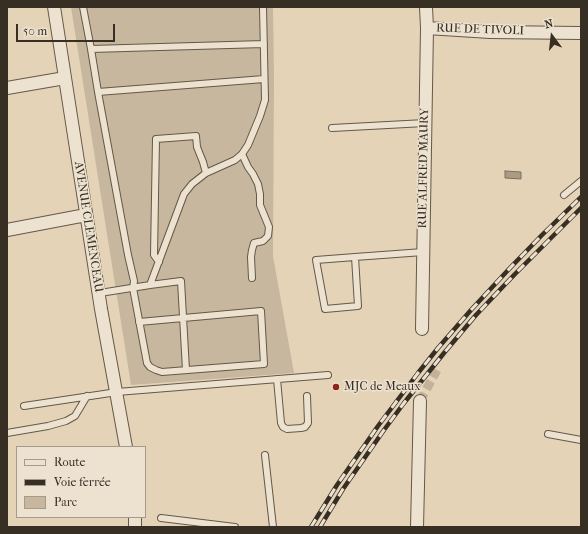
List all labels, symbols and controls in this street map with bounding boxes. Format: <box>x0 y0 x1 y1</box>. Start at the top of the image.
scale bar <box>18 16 117 42</box>
north arrow <box>532 16 572 56</box>
text: N <box>543 17 554 31</box>
street label: RUE DE TIVOLI <box>436 21 524 39</box>
text: 50 m <box>23 24 47 38</box>
street label: RUE ALFRED MAURY <box>416 108 432 228</box>
street label: AVENUE CLEMENCEAU <box>71 160 105 294</box>
place label: MJC de Meaux <box>344 380 420 394</box>
marker: MJC de Meaux <box>331 382 341 392</box>
legend <box>16 446 146 518</box>
text: Route <box>54 455 86 469</box>
text: Voie ferrée <box>54 475 111 489</box>
text: Parc <box>54 495 77 509</box>

